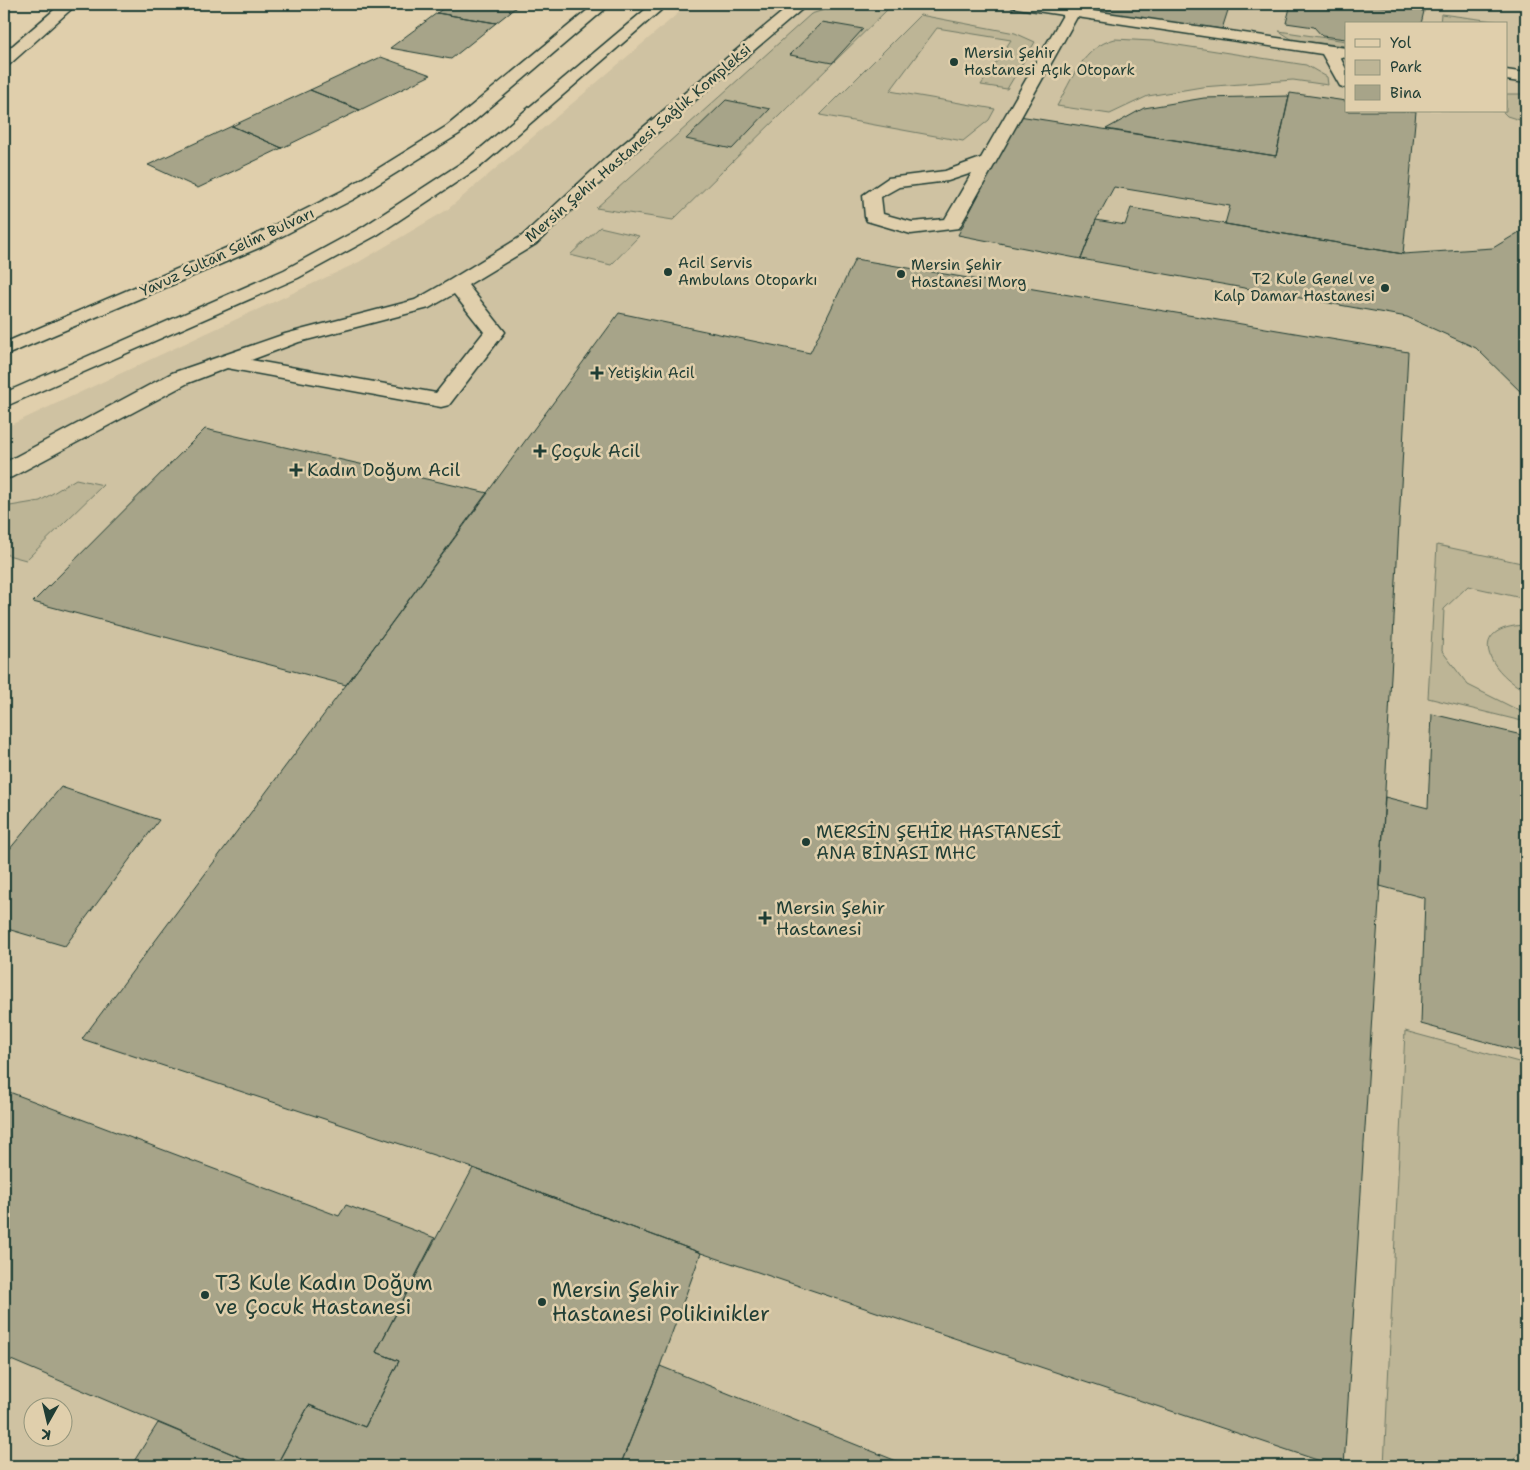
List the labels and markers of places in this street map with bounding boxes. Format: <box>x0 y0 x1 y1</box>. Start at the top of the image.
place label: Mersin Şehir Hastanesi Açık Otopark <box>964 43 1135 80</box>
marker: Mersin Şehir Hastanesi Açık Otopark <box>948 56 960 68</box>
place label: Acil Servis Ambulans Otoparkı <box>678 253 817 290</box>
place label: Mersin Şehir Hastanesi Morg <box>911 255 1026 292</box>
marker: Acil Servis Ambulans Otoparkı <box>662 266 674 278</box>
marker: Mersin Şehir Hastanesi Morg <box>895 268 907 280</box>
place label: T2 Kule Genel ve Kalp Damar Hastanesi <box>1214 269 1375 306</box>
marker: T2 Kule Genel ve Kalp Damar Hastanesi <box>1379 282 1391 294</box>
place label: Yetişkin Acil <box>608 363 695 383</box>
marker: Yetişkin Acil <box>590 366 604 380</box>
place label: Çoçuk Acil <box>551 439 640 463</box>
marker: Çoçuk Acil <box>533 444 547 458</box>
place label: Kadın Doğum Acil <box>307 458 461 482</box>
marker: Kadın Doğum Acil <box>289 463 303 477</box>
place label: MERSİN ŞEHİR HASTANESİ ANA BİNASI MHC <box>816 820 1061 865</box>
marker: MERSİN ŞEHİR HASTANESİ ANA BİNASI MHC <box>800 836 812 848</box>
place label: Mersin Şehir Hastanesi <box>776 896 885 941</box>
marker: Mersin Şehir Hastanesi <box>758 911 772 925</box>
place label: T3 Kule Kadın Doğum ve Çocuk Hastanesi <box>215 1269 433 1321</box>
place label: Mersin Şehir Hastanesi Polikinikler <box>552 1276 770 1328</box>
marker: T3 Kule Kadın Doğum ve Çocuk Hastanesi <box>199 1289 211 1301</box>
marker: Mersin Şehir Hastanesi Polikinikler <box>536 1296 548 1308</box>

